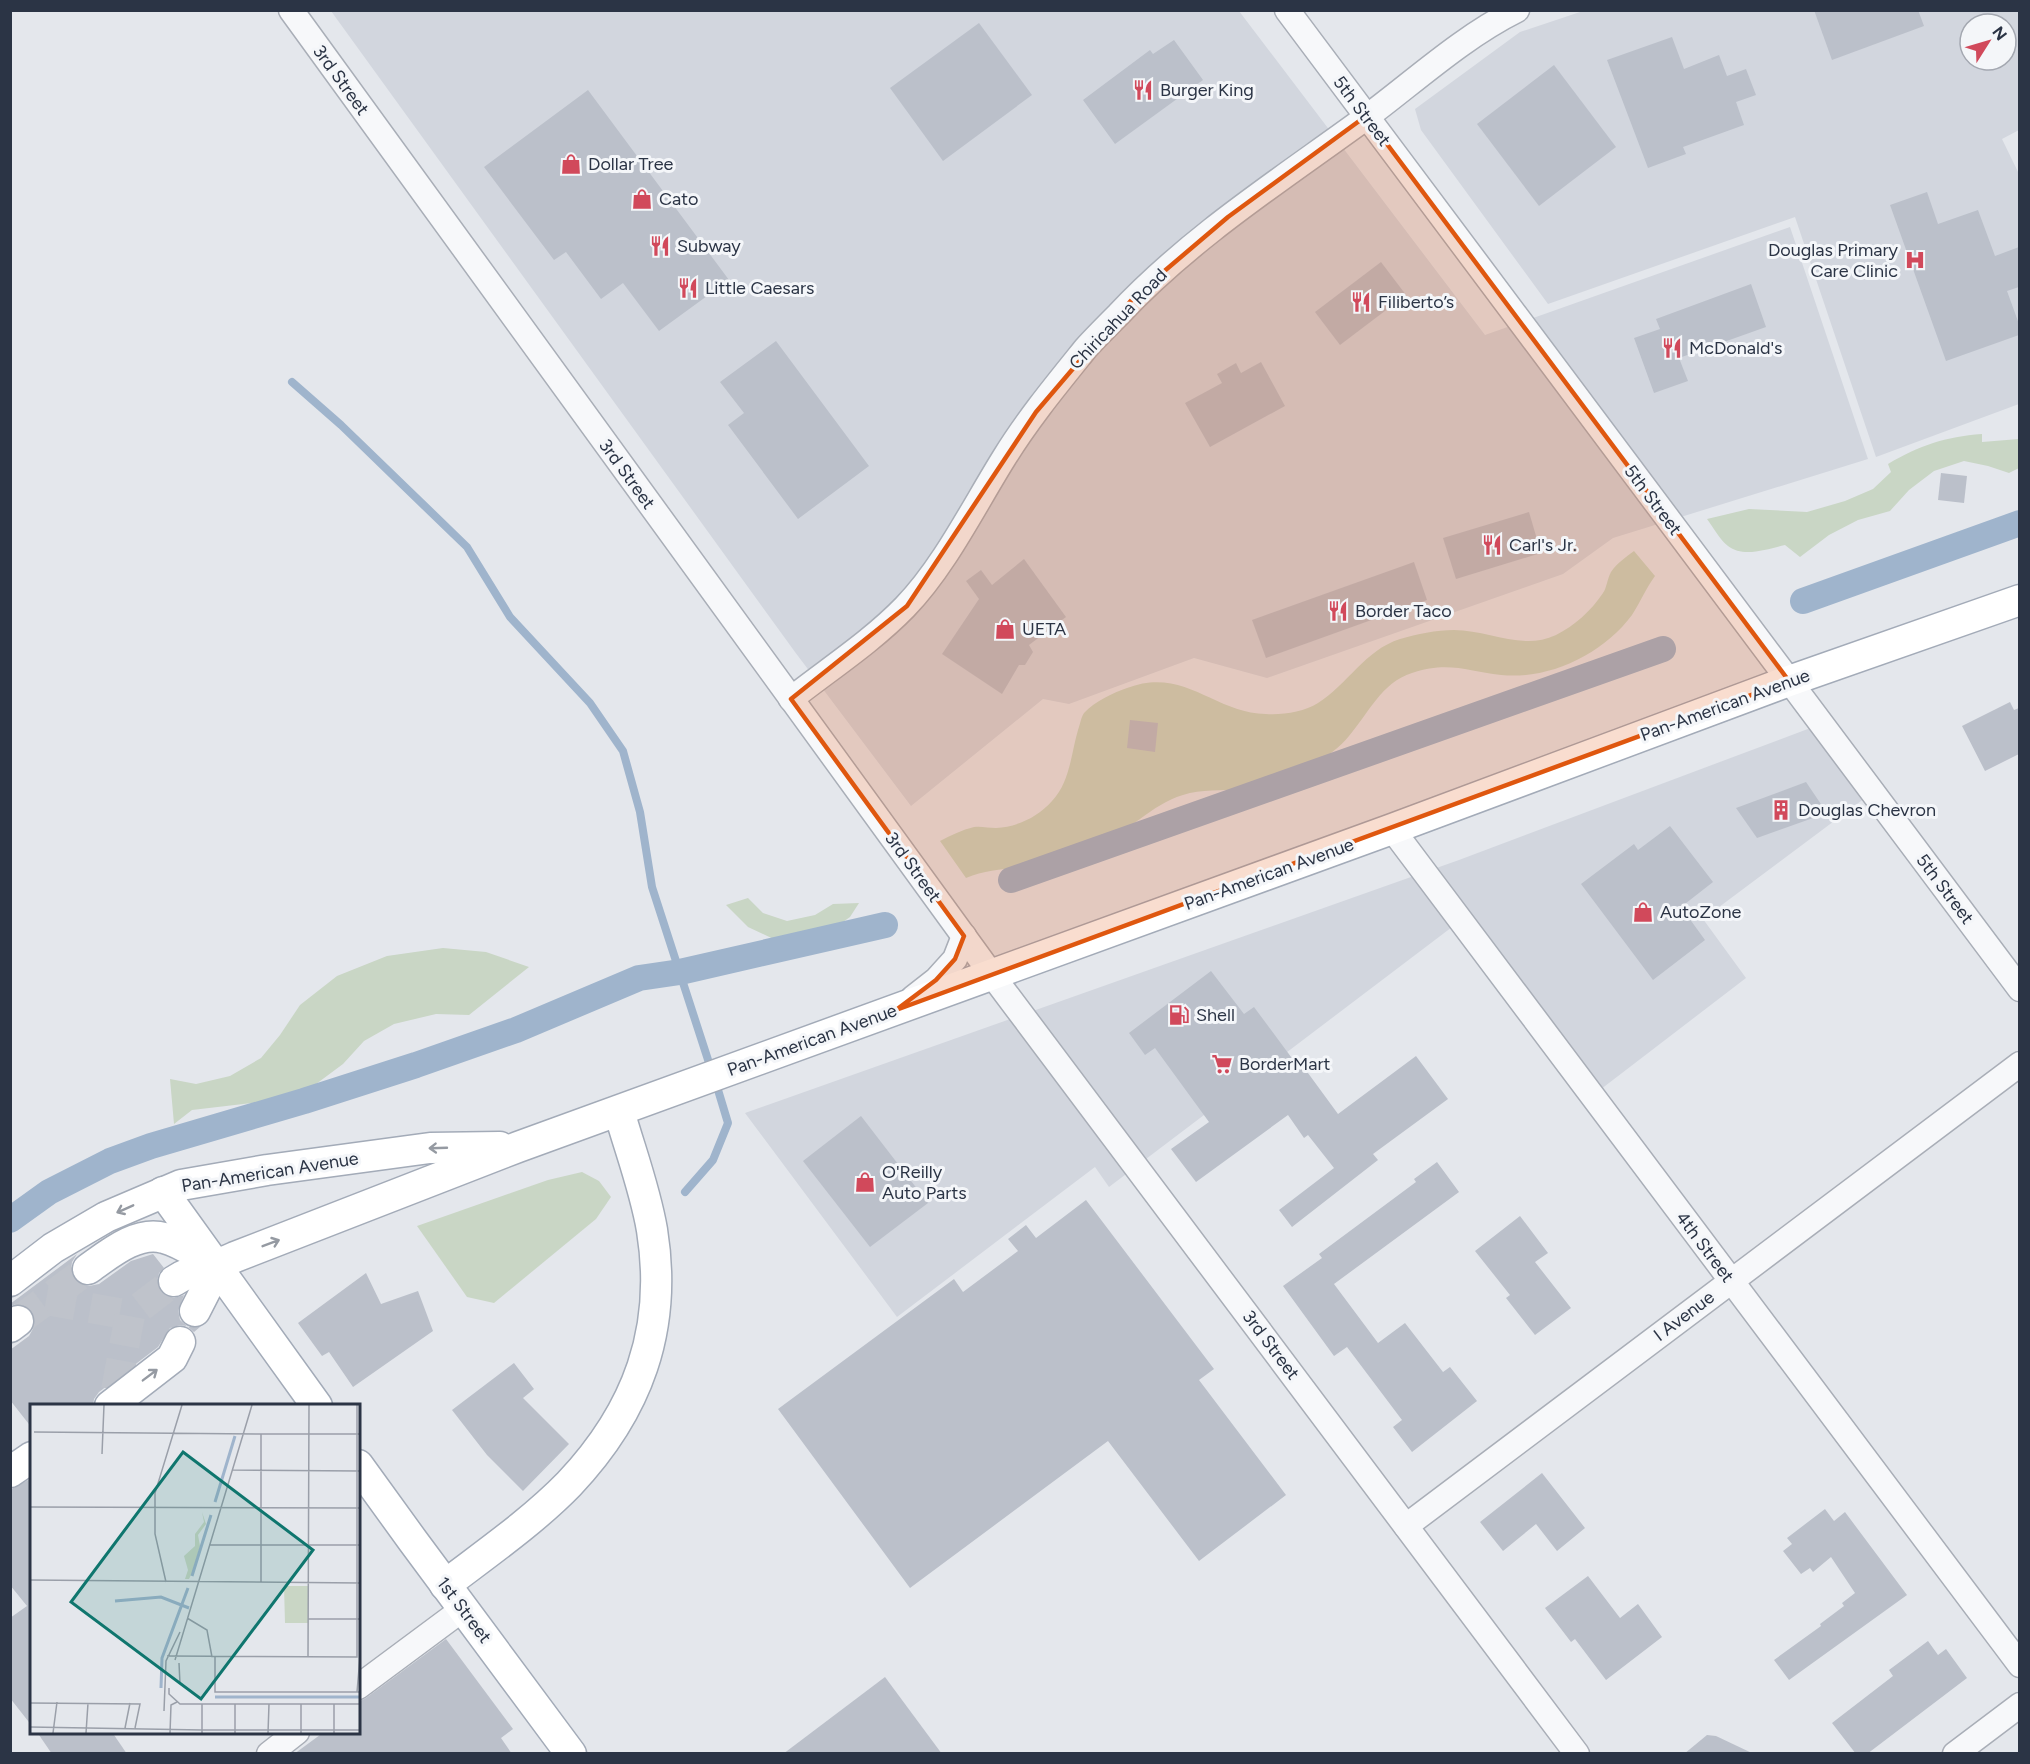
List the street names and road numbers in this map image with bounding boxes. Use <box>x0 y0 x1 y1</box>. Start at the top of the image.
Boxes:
street label: 3rd Street <box>308 41 374 119</box>
street label: 5th Street <box>1329 72 1396 151</box>
street label: Chiricahua Road <box>1064 264 1172 374</box>
street label: 3rd Street <box>594 435 660 513</box>
street label: 5th Street <box>1620 461 1687 540</box>
street label: Pan-American Avenue <box>1637 664 1813 746</box>
street label: 3rd Street <box>880 828 946 906</box>
street label: Pan-American Avenue <box>1181 833 1357 915</box>
street label: 5th Street <box>1912 850 1979 929</box>
street label: Pan-American Avenue <box>724 999 900 1081</box>
street label: Pan-American Avenue <box>180 1147 360 1197</box>
street label: 4th Street <box>1671 1207 1739 1287</box>
street label: I Avenue <box>1649 1286 1719 1346</box>
street label: 3rd Street <box>1238 1306 1304 1384</box>
street label: 1st Street <box>432 1572 496 1648</box>

